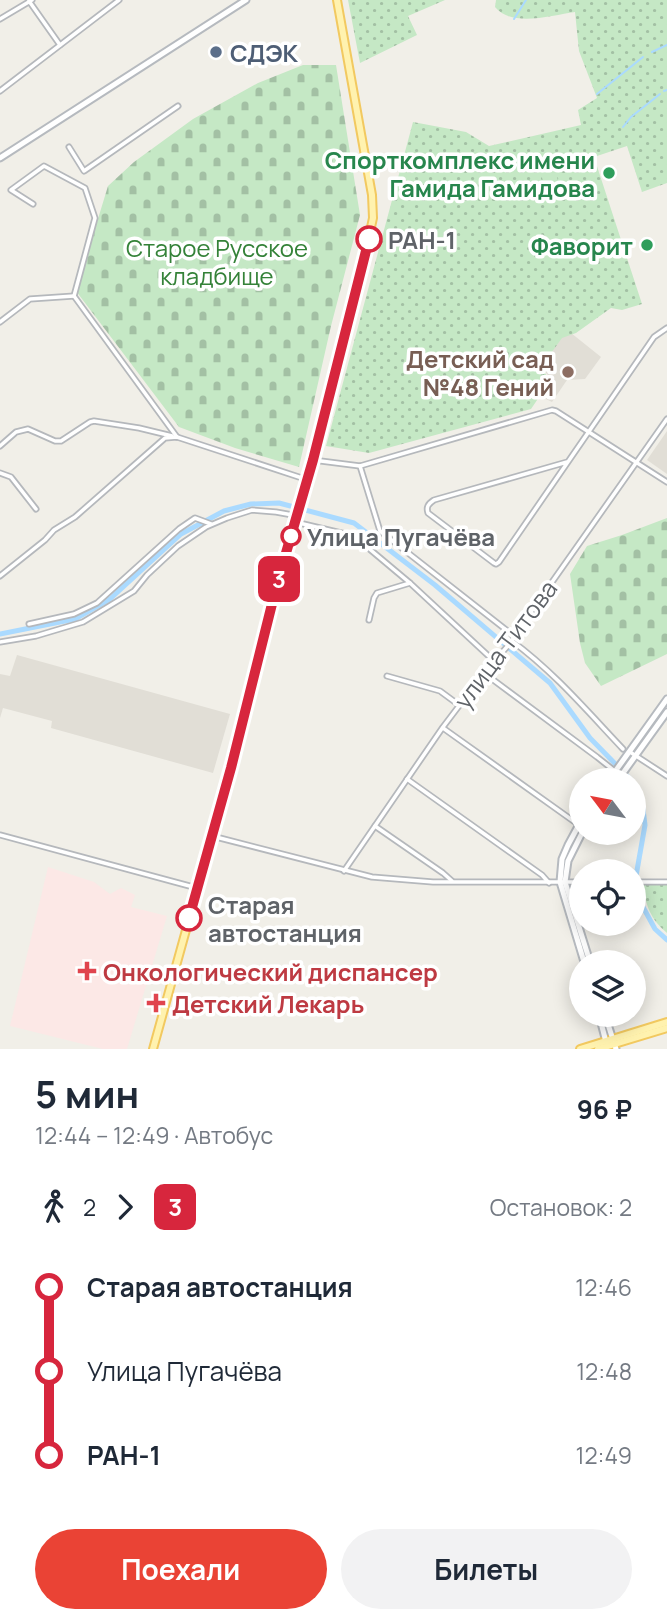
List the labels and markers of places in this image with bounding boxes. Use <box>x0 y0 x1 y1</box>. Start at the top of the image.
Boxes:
place label: СДЭК <box>230 36 299 69</box>
marker: СДЭК <box>208 44 224 60</box>
place label: Спорткомплекс имени Гамида Гамидова <box>325 143 595 204</box>
marker: Спорткомплекс имени Гамида Гамидова <box>601 165 617 181</box>
place label: РАН-1 <box>388 223 456 256</box>
marker: РАН-1 <box>356 226 382 252</box>
place label: Фаворит <box>531 229 633 262</box>
marker: Фаворит <box>639 237 655 253</box>
place label: Детский сад №48 Гений <box>406 342 554 403</box>
marker: Детский сад №48 Гений <box>560 364 576 380</box>
place label: Улица Пугачёва <box>307 520 495 553</box>
marker: Улица Пугачёва <box>281 526 301 546</box>
place label: Старая автостанция <box>208 888 362 949</box>
marker: Старая автостанция <box>176 905 202 931</box>
place label: Онкологический диспансер <box>103 955 438 988</box>
marker: Онкологический диспансер <box>77 961 97 981</box>
place label: Детский Лекарь <box>172 987 364 1020</box>
marker: Детский Лекарь <box>146 993 166 1013</box>

